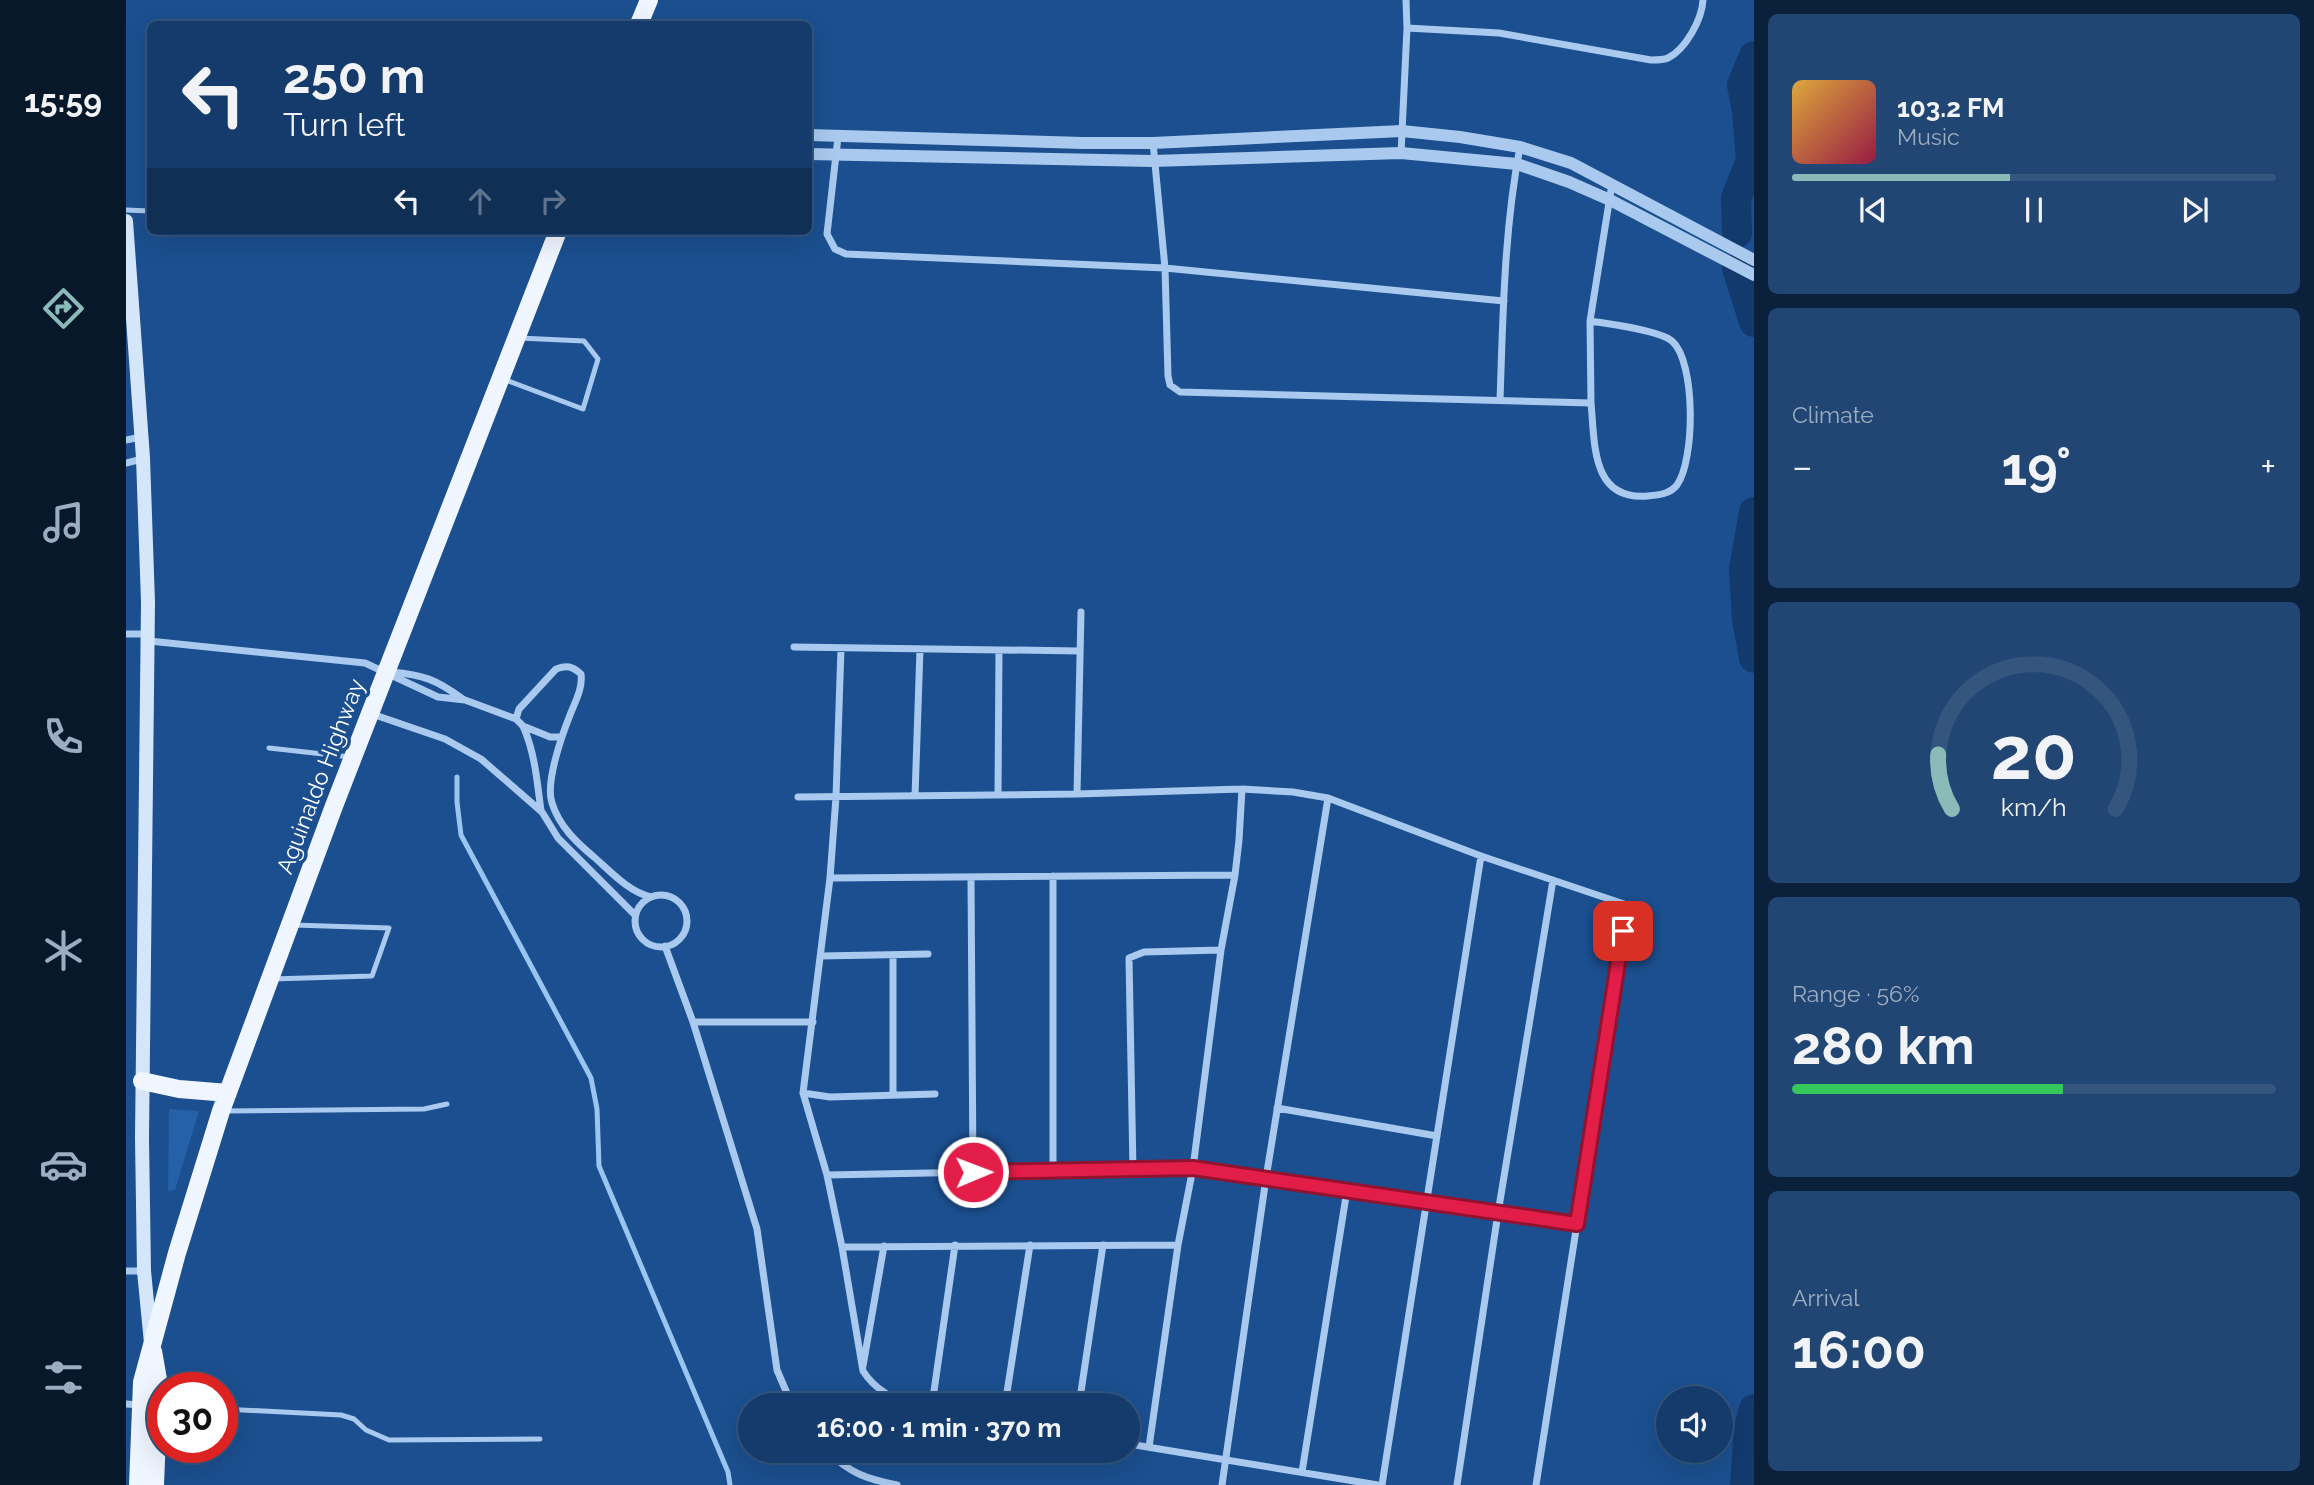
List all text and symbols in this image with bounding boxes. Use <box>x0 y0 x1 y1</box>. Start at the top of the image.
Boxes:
text: 250 m <box>283 47 425 104</box>
icon: left <box>168 49 259 140</box>
text: 15:59 <box>24 82 102 119</box>
text: 103.2 FM <box>1897 93 2004 123</box>
text: Turn left <box>283 106 405 143</box>
text: Music <box>1897 123 1960 150</box>
icon: left <box>388 182 426 220</box>
icon: ahead <box>461 182 499 220</box>
icon: right <box>534 182 572 220</box>
icon: previous <box>1854 191 1892 229</box>
icon: pause <box>2015 191 2053 229</box>
icon: next <box>2176 191 2214 229</box>
icon: directions <box>39 284 88 333</box>
text: Climate <box>1792 401 1874 428</box>
text: 19° <box>2002 436 2071 497</box>
text: − <box>1792 444 1812 489</box>
text: + <box>2260 444 2276 489</box>
icon: music <box>39 498 88 547</box>
street label: Aguinaldo Highway <box>270 675 370 877</box>
text: 20 <box>1991 711 2077 796</box>
icon: phone <box>39 712 88 761</box>
text: km/h <box>2001 791 2067 821</box>
pin <box>1593 901 1653 961</box>
icon: arrive <box>1604 912 1642 950</box>
icon: climate <box>39 926 88 975</box>
text: Range · 56% <box>1792 980 1919 1007</box>
text: 280 km <box>1792 1015 1975 1076</box>
position arrow <box>936 1135 1010 1209</box>
icon: car <box>39 1140 88 1189</box>
text: Arrival <box>1792 1284 1859 1311</box>
text: 16:00 <box>1792 1319 1926 1380</box>
icon: filters <box>39 1353 88 1402</box>
speed limit sign: 30 <box>147 1372 238 1463</box>
map controls <box>1656 1386 1733 1463</box>
button: sound <box>1656 1386 1733 1463</box>
text: 16:00 · 1 min · 370 m <box>817 1413 1061 1443</box>

